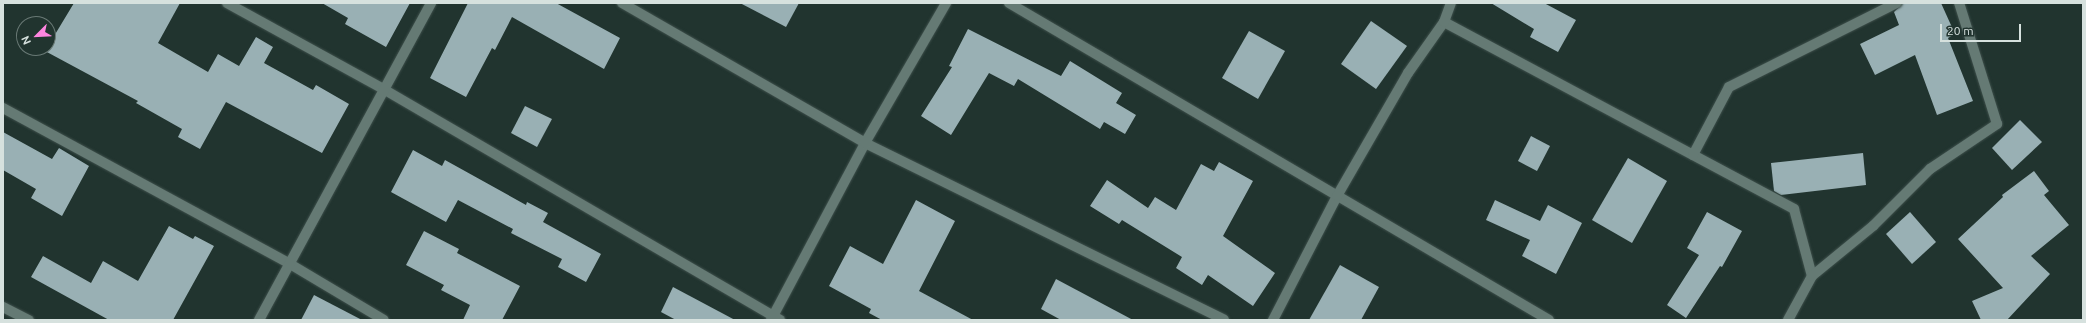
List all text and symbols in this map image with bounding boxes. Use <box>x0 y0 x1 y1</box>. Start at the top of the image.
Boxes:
north arrow <box>16 16 56 56</box>
scale bar <box>1942 16 2023 42</box>
text: 20 m <box>1947 24 1974 37</box>
text: N <box>19 34 33 47</box>

